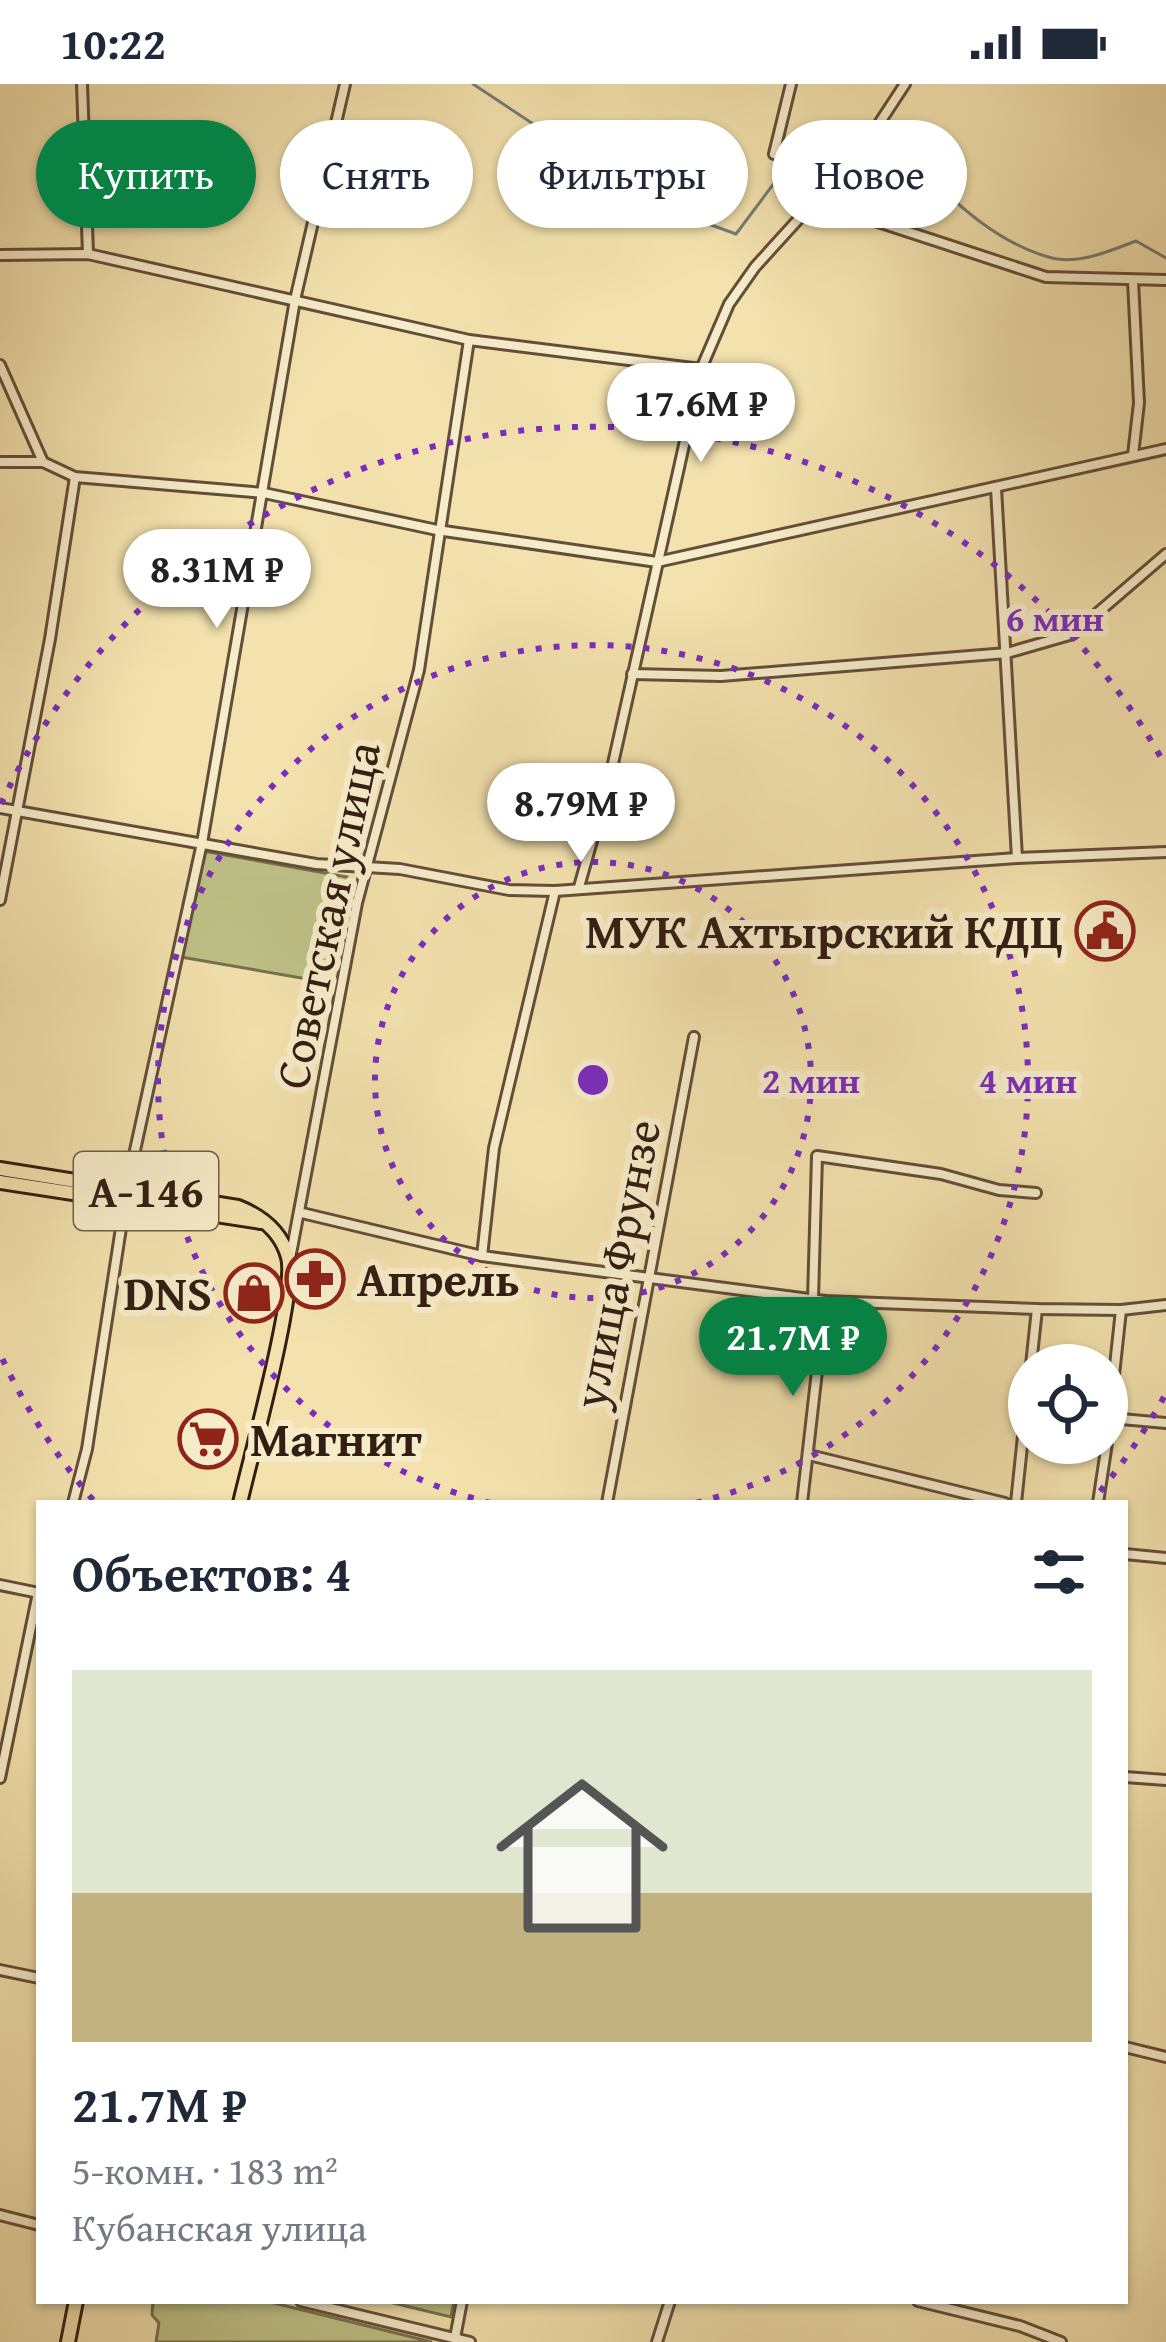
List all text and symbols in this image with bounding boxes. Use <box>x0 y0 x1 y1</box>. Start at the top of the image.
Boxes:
text: 10:22 <box>60 10 166 75</box>
chip: Купить <box>36 120 256 228</box>
chip: Снять <box>280 120 473 228</box>
chip: Фильтры <box>497 120 748 228</box>
chip: Новое <box>772 120 967 228</box>
pin: 17.6M ₽ <box>590 363 812 465</box>
text: 17.6M ₽ <box>634 373 768 430</box>
pin: 8.31M ₽ <box>106 529 328 631</box>
text: 8.31M ₽ <box>150 539 284 596</box>
text: 6 мин <box>1006 591 1104 644</box>
street label: Советская улица <box>255 735 398 1095</box>
pin: 8.79M ₽ <box>470 763 692 865</box>
text: 8.79M ₽ <box>514 773 648 830</box>
place label: МУК Ахтырский КДЦ <box>585 895 1063 966</box>
public building icon: МУК Ахтырский КДЦ <box>1074 900 1136 962</box>
text: 2 мин <box>762 1053 860 1106</box>
text: 4 мин <box>979 1053 1077 1106</box>
centre of rings <box>572 1059 614 1101</box>
street label: улица Фрунзе <box>553 1113 678 1415</box>
road number: А-146 <box>74 1152 218 1230</box>
place label: Апрель <box>357 1243 520 1314</box>
pharmacy icon: Апрель <box>284 1248 346 1310</box>
place label: DNS <box>123 1257 212 1328</box>
shop icon: DNS <box>223 1262 285 1324</box>
pin: 21.7M ₽ <box>682 1297 904 1399</box>
text: 21.7M ₽ <box>726 1307 860 1364</box>
map controls <box>1008 1344 1128 1464</box>
button: locate <box>1008 1344 1128 1464</box>
place label: Магнит <box>250 1403 422 1474</box>
supermarket icon: Магнит <box>177 1408 239 1470</box>
text: Объектов: 4 <box>72 1535 352 1610</box>
icon: filters <box>1026 1539 1092 1605</box>
icon: home <box>474 1748 690 1964</box>
text: 21.7M ₽ <box>72 2066 247 2141</box>
text: 5-комн. · 183 m² <box>72 2141 338 2198</box>
text: Кубанская улица <box>72 2198 367 2255</box>

